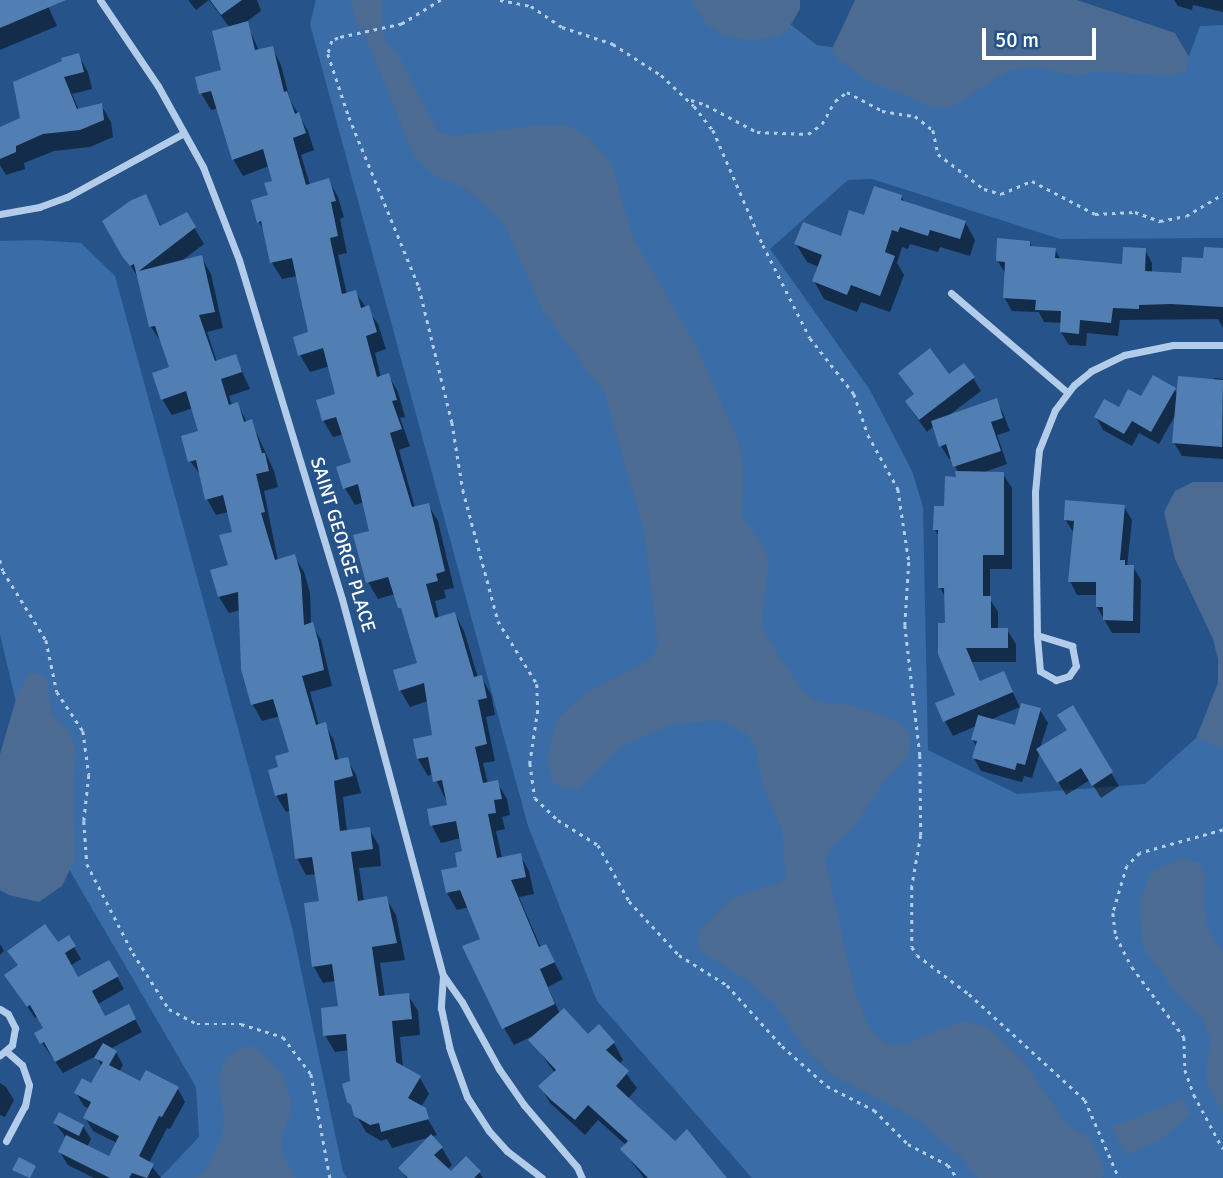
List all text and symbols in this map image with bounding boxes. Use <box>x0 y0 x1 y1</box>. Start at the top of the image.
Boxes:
scale bar <box>985 14 1099 58</box>
text: 50 m <box>995 27 1039 53</box>
street label: SAINT GEORGE PLACE <box>305 455 379 635</box>

